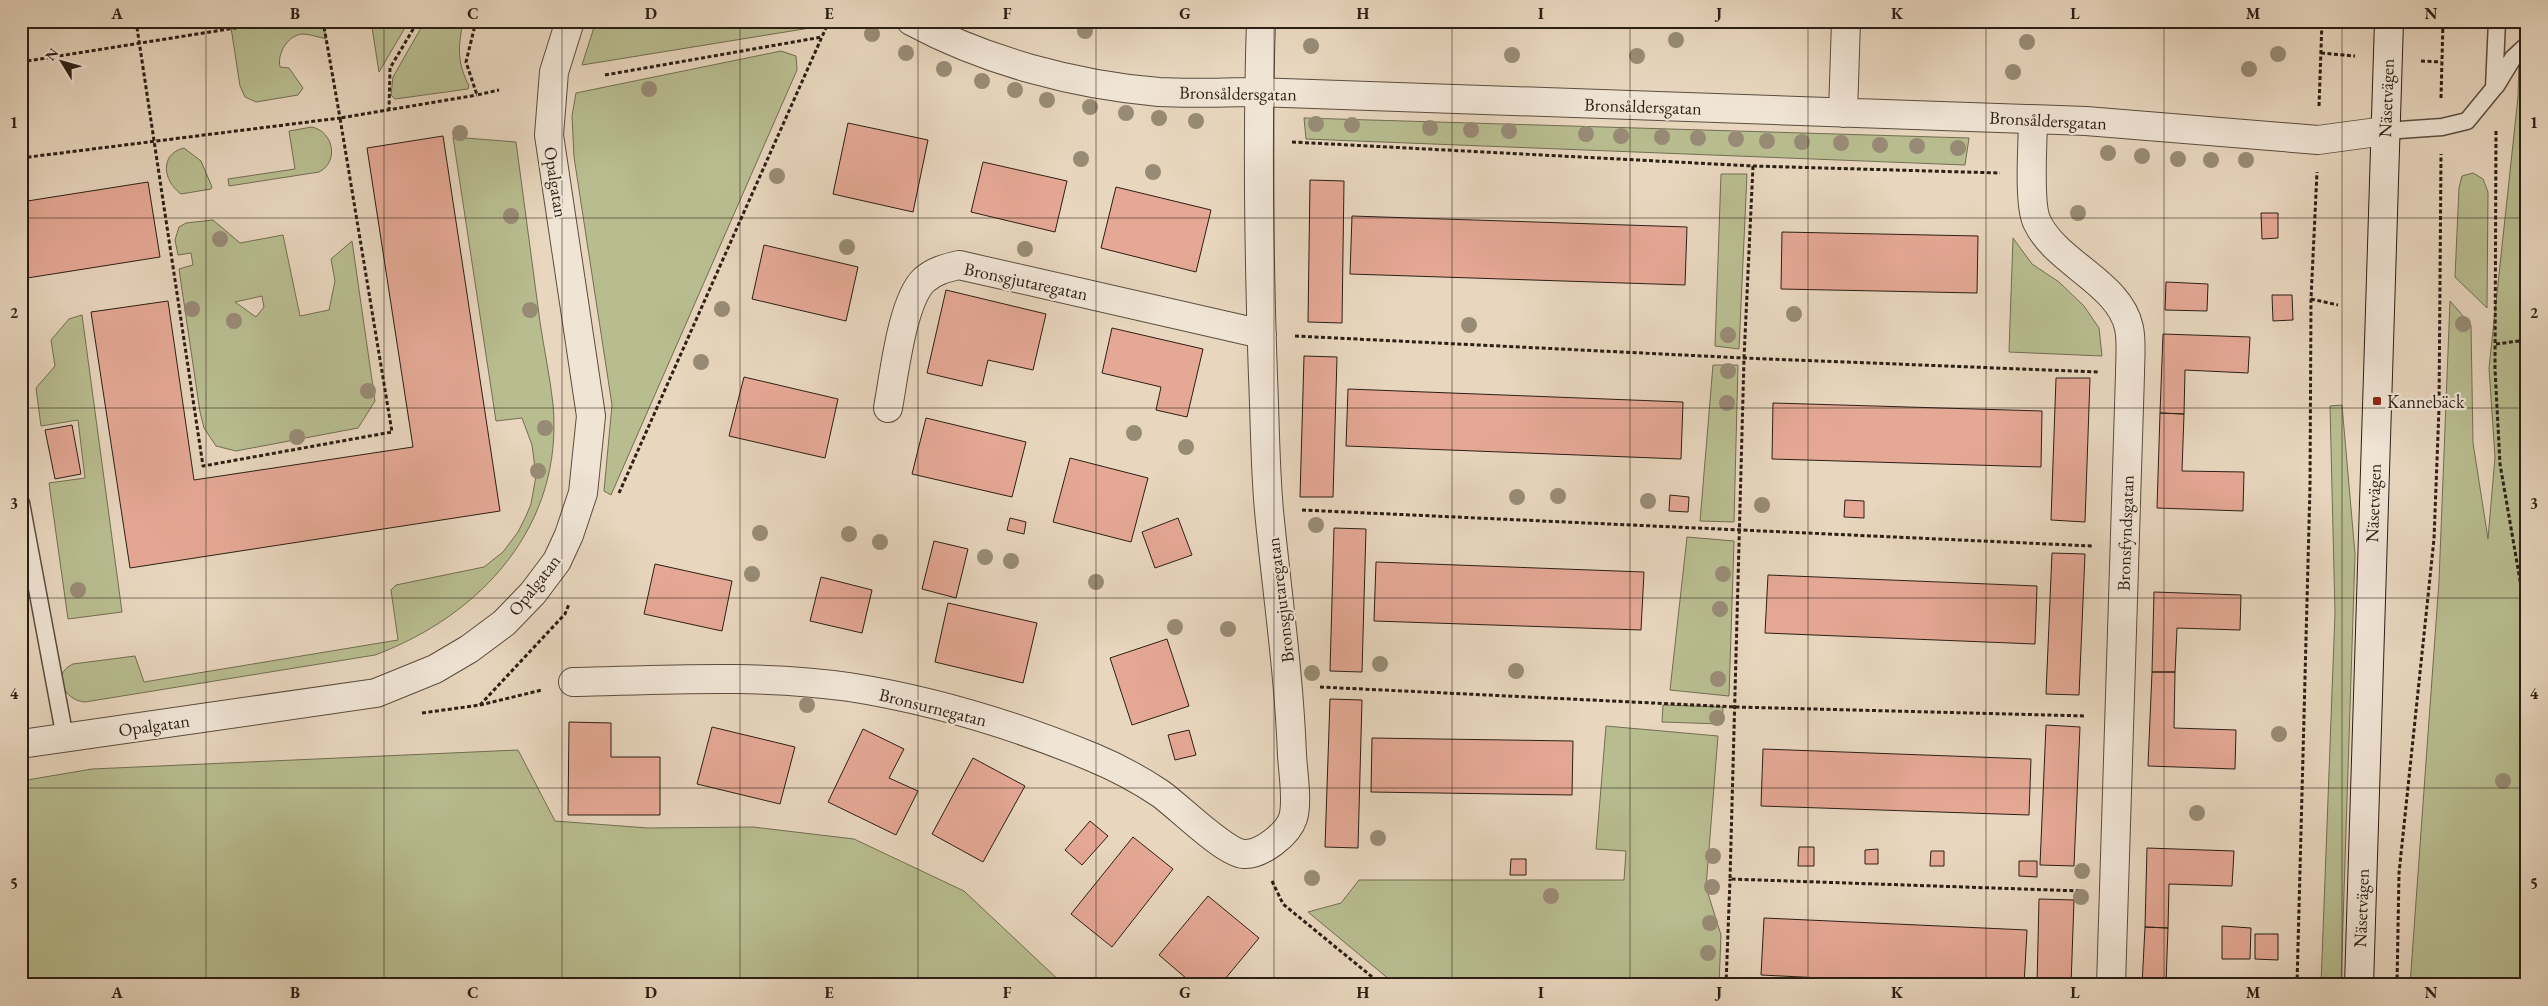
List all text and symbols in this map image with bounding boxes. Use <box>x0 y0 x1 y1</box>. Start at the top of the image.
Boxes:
text: A <box>110 3 123 24</box>
text: B <box>290 3 300 24</box>
text: C <box>467 3 479 24</box>
text: D <box>645 3 657 24</box>
text: E <box>824 3 834 24</box>
text: F <box>1003 3 1012 24</box>
text: G <box>1179 3 1191 24</box>
text: H <box>1357 3 1370 24</box>
text: I <box>1538 3 1544 24</box>
text: J <box>1714 3 1722 24</box>
text: K <box>1891 3 1904 24</box>
text: L <box>2070 3 2080 24</box>
text: M <box>2246 3 2261 24</box>
text: N <box>2425 3 2438 24</box>
north arrow <box>38 38 88 88</box>
text: N <box>41 44 63 64</box>
street label: Näsetvägen <box>2373 58 2399 138</box>
street label: Bronsåldersgatan <box>1179 80 1297 106</box>
street label: Bronsåldersgatan <box>1584 92 1703 120</box>
street label: Bronsåldersgatan <box>1989 105 2108 135</box>
text: 1 <box>10 112 18 133</box>
text: 1 <box>2530 112 2538 133</box>
street label: Opalgatan <box>539 145 573 220</box>
street label: Bronsgjutaregatan <box>962 257 1090 305</box>
text: 2 <box>10 302 19 323</box>
text: 2 <box>2530 302 2539 323</box>
place label: Kannebäck <box>2387 390 2465 413</box>
marker: Kannebäck <box>2371 395 2383 407</box>
street label: Näsetvägen <box>2360 463 2386 543</box>
street label: Bronsfyndsgatan <box>2111 474 2139 591</box>
text: 3 <box>10 493 18 514</box>
text: 3 <box>2530 493 2538 514</box>
street label: Bronsgjutaregatan <box>1261 536 1299 664</box>
street label: Opalgatan <box>503 549 565 620</box>
text: 4 <box>10 683 19 704</box>
street label: Bronsurnegatan <box>877 683 990 732</box>
text: 4 <box>2530 683 2539 704</box>
street label: Opalgatan <box>117 709 192 741</box>
street label: Näsetvägen <box>2348 868 2374 948</box>
text: 5 <box>10 873 18 894</box>
text: 5 <box>2530 873 2538 894</box>
text: A <box>110 982 123 1003</box>
text: B <box>290 982 300 1003</box>
text: C <box>467 982 479 1003</box>
text: D <box>645 982 657 1003</box>
text: E <box>824 982 834 1003</box>
text: F <box>1003 982 1012 1003</box>
text: G <box>1179 982 1191 1003</box>
text: H <box>1357 982 1370 1003</box>
text: I <box>1538 982 1544 1003</box>
text: J <box>1714 982 1722 1003</box>
text: K <box>1891 982 1904 1003</box>
text: L <box>2070 982 2080 1003</box>
text: M <box>2246 982 2261 1003</box>
text: N <box>2425 982 2438 1003</box>

